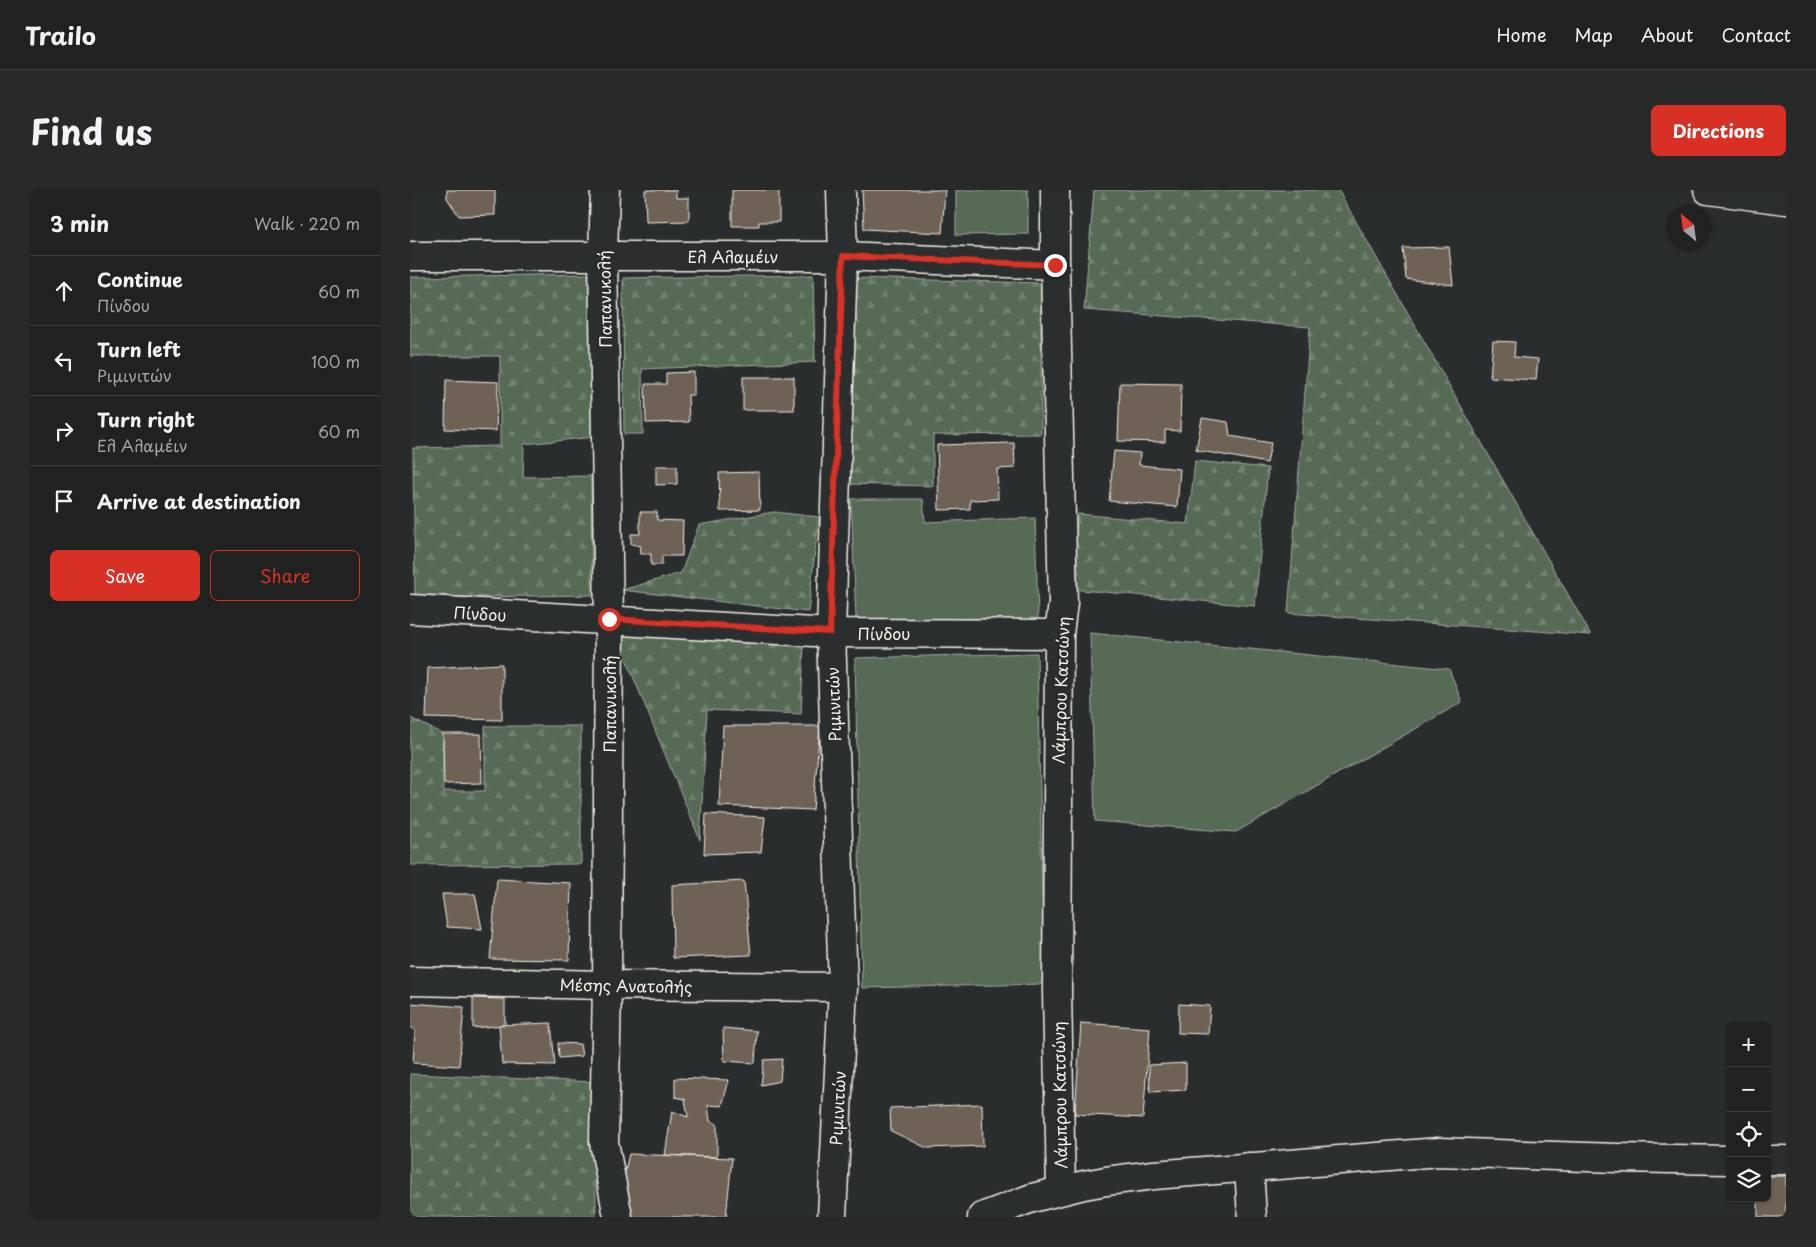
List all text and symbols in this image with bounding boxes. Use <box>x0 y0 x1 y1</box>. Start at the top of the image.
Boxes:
text: Trailo <box>25 17 96 53</box>
text: Home <box>1496 21 1546 48</box>
text: Map <box>1574 21 1613 48</box>
text: About <box>1641 21 1693 48</box>
text: Contact <box>1721 21 1791 48</box>
text: Find us <box>30 104 152 157</box>
button: Directions <box>1651 105 1786 156</box>
north arrow <box>1666 205 1711 250</box>
text: 3 min <box>50 207 109 239</box>
text: Walk · 220 m <box>254 211 360 235</box>
street label: Ελ Αλαμέιν <box>688 244 778 268</box>
street label: Παπανικολή <box>591 250 617 348</box>
route end <box>1044 254 1067 277</box>
text: Continue <box>97 265 183 293</box>
icon: ahead <box>50 277 78 305</box>
text: 60 m <box>318 279 360 303</box>
text: Πίνδου <box>97 293 150 317</box>
text: Turn left <box>97 335 181 363</box>
icon: left <box>50 347 78 375</box>
text: 100 m <box>311 349 360 373</box>
text: Ριμινιτών <box>97 363 172 387</box>
text: Turn right <box>97 405 195 433</box>
icon: right <box>50 417 78 445</box>
text: 60 m <box>318 419 360 443</box>
text: Ελ Αλαμέιν <box>97 433 188 457</box>
icon: arrive <box>50 487 78 515</box>
text: Arrive at destination <box>97 487 301 515</box>
button: Save <box>50 550 200 601</box>
button: Share <box>210 550 360 601</box>
street label: Πίνδου <box>453 600 507 626</box>
route start <box>598 608 621 631</box>
street label: Λάμπρου Κατσώνη <box>1045 616 1075 764</box>
street label: Πίνδου <box>858 621 910 645</box>
street label: Παπανικολή <box>597 655 621 753</box>
street label: Ριμινιτών <box>820 666 846 742</box>
street label: Μέσης Ανατολής <box>559 972 693 998</box>
street label: Λάμπρου Κατσώνη <box>1046 1021 1072 1169</box>
map controls <box>1726 1022 1771 1202</box>
button: + <box>1726 1022 1771 1067</box>
button: − <box>1726 1067 1771 1112</box>
street label: Ριμινιτών <box>823 1070 851 1146</box>
button: locate <box>1726 1112 1771 1157</box>
button: layers <box>1726 1157 1771 1202</box>

